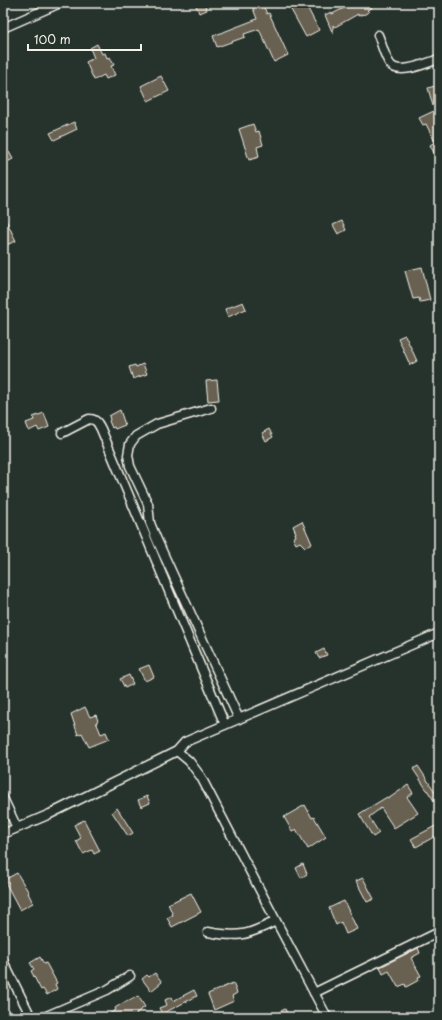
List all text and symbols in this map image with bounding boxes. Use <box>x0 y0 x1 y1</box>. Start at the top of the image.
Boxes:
scale bar <box>28 26 141 52</box>
text: 100 m <box>34 30 71 48</box>

